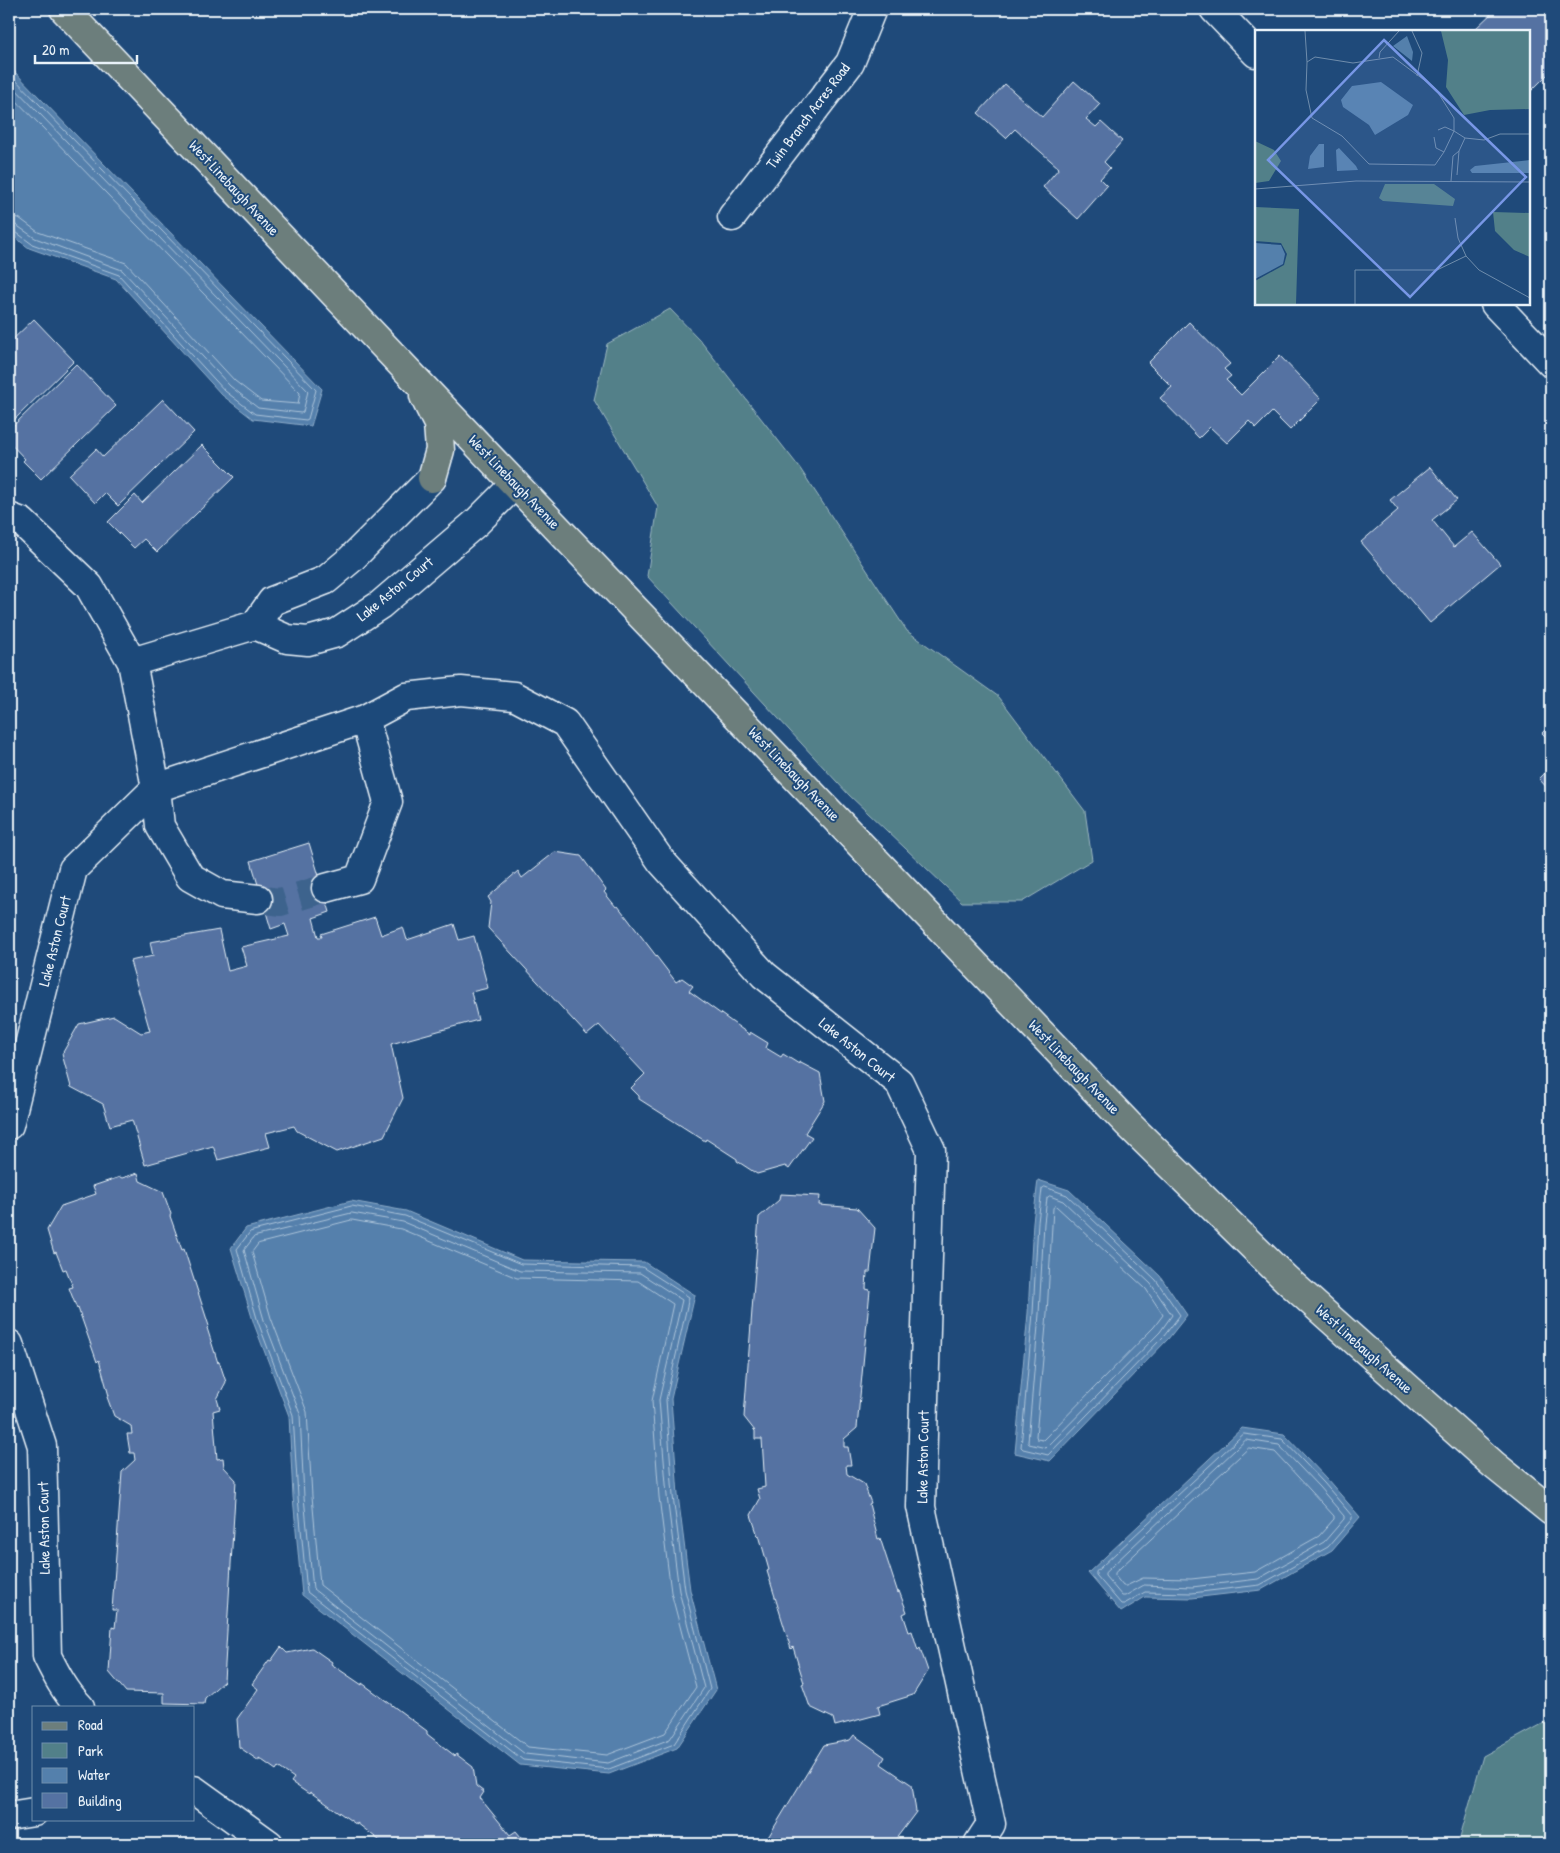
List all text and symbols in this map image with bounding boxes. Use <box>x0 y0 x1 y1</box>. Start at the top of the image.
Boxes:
inset map <box>1255 30 1530 305</box>
scale bar <box>35 32 138 64</box>
text: 20 m <box>42 39 69 60</box>
street label: Twin Branch Acres Road <box>761 58 855 173</box>
street label: West Linebaugh Avenue <box>184 135 284 240</box>
street label: West Linebaugh Avenue <box>464 430 565 533</box>
street label: Lake Aston Court <box>352 551 438 626</box>
street label: West Linebaugh Avenue <box>744 722 845 825</box>
street label: Lake Aston Court <box>33 892 76 988</box>
street label: Lake Aston Court <box>815 1012 901 1088</box>
street label: West Linebaugh Avenue <box>1024 1015 1125 1118</box>
street label: West Linebaugh Avenue <box>1311 1299 1417 1398</box>
street label: Lake Aston Court <box>911 1410 934 1504</box>
street label: Lake Aston Court <box>32 1481 55 1575</box>
legend <box>32 1706 195 1820</box>
text: Road <box>78 1714 103 1735</box>
text: Park <box>78 1740 103 1761</box>
text: Water <box>78 1764 110 1785</box>
text: Building <box>78 1790 122 1811</box>

